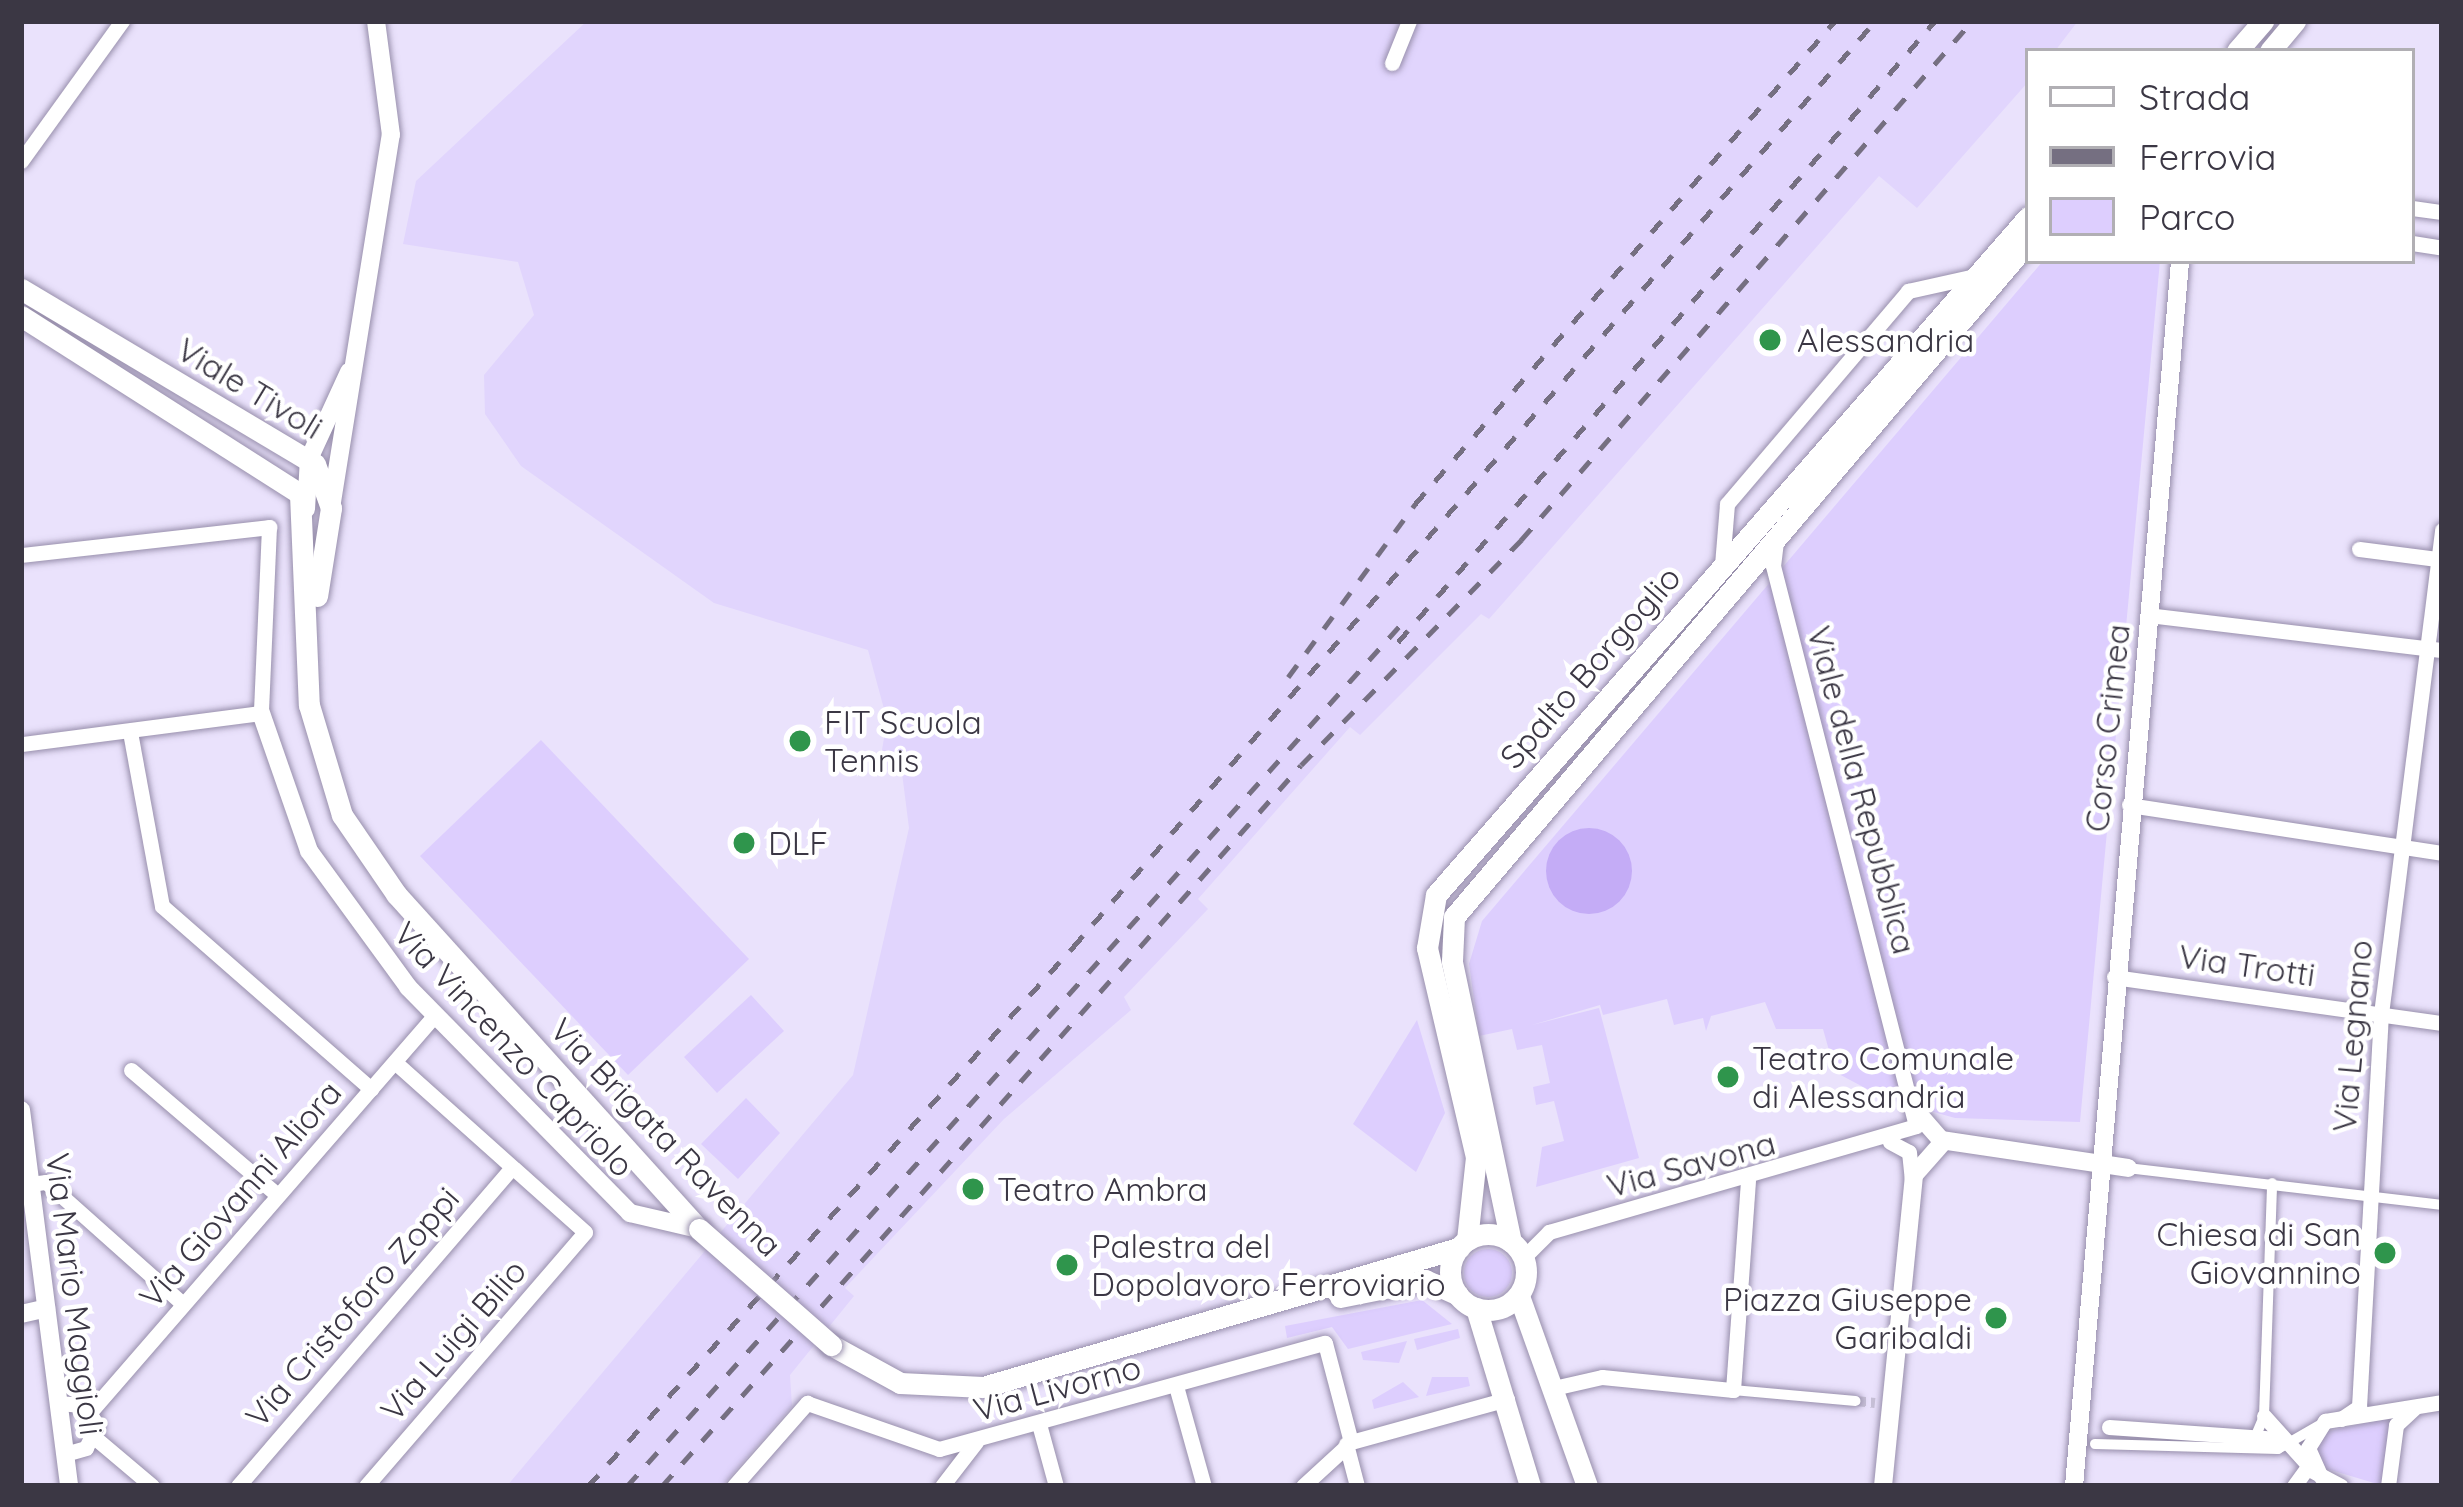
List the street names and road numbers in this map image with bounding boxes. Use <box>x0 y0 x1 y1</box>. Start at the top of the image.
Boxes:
street label: Viale Tivoli <box>170 329 330 447</box>
street label: Spalto Borgoglio <box>1492 558 1688 776</box>
street label: Viale della Repubblica <box>1799 622 1925 958</box>
street label: Corso Crimea <box>2076 622 2138 834</box>
street label: Via Vincenzo Capriolo <box>386 913 642 1185</box>
street label: Via Trotti <box>2176 936 2318 994</box>
street label: Via Legnano <box>2324 938 2380 1134</box>
street label: Via Brigata Ravenna <box>542 1010 790 1264</box>
street label: Via Giovanni Aliora <box>131 1072 349 1316</box>
street label: Via Savona <box>1603 1123 1779 1205</box>
street label: Via Mario Maggioli <box>38 1151 112 1437</box>
street label: Via Cristoforo Zoppi <box>237 1179 467 1435</box>
street label: Via Luigi Bilio <box>372 1251 534 1429</box>
street label: Via Livorno <box>969 1347 1145 1429</box>

